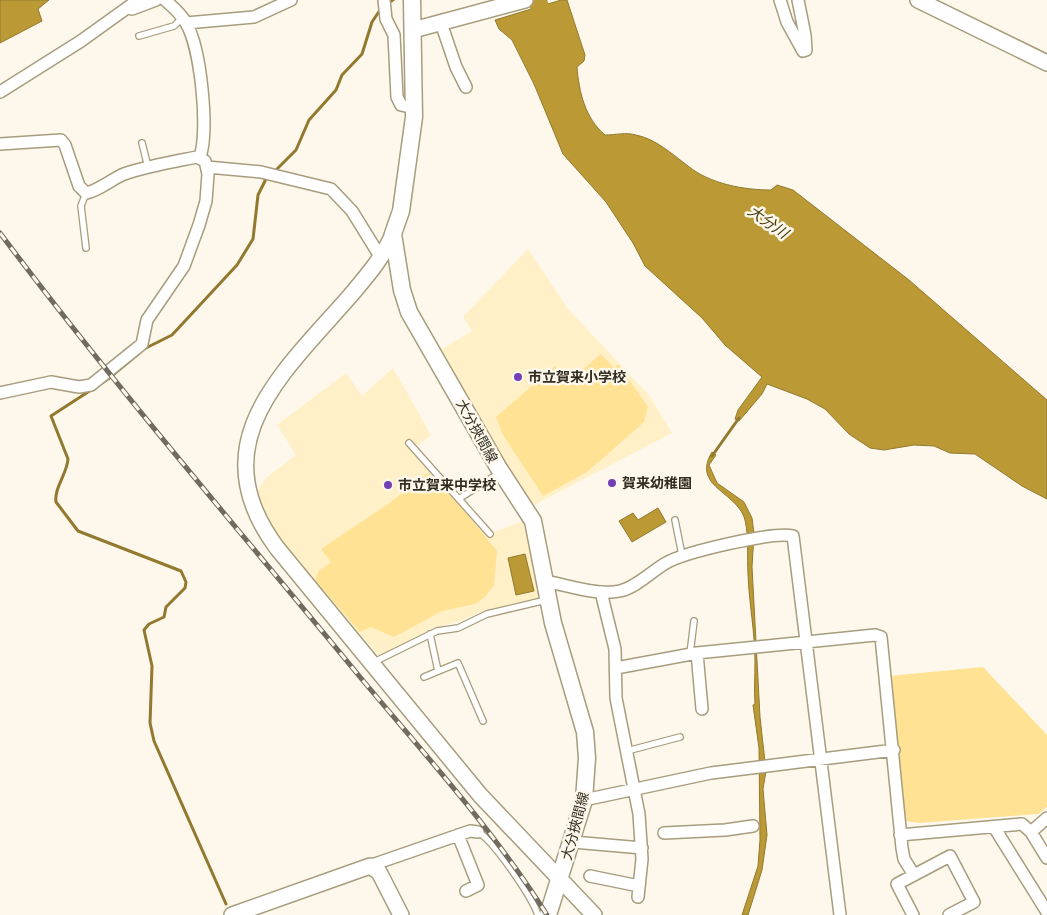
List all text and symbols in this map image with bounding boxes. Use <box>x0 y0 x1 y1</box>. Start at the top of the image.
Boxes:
water label: 大分川 <box>743 201 794 245</box>
place label: 市立賀来小学校 <box>528 368 626 388</box>
marker: 市立賀来小学校 <box>512 371 524 383</box>
street label: 大分挾間線 <box>450 396 502 467</box>
place label: 賀来幼稚園 <box>622 474 692 494</box>
place label: 市立賀来中学校 <box>398 476 496 496</box>
marker: 賀来幼稚園 <box>606 477 618 489</box>
marker: 市立賀来中学校 <box>382 479 394 491</box>
street label: 大分挾間線 <box>557 790 595 863</box>

